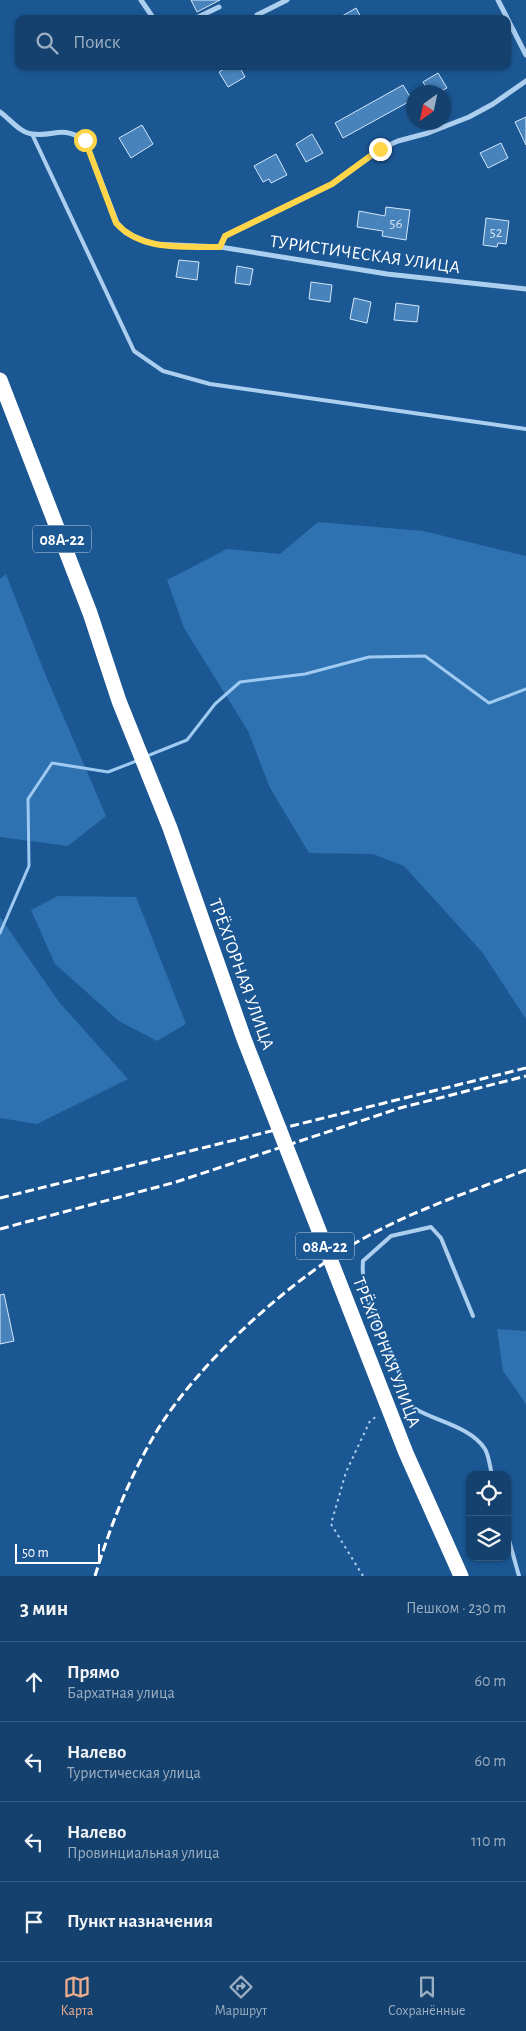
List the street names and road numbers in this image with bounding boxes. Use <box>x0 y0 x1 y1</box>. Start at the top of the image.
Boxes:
street label: ТУРИСТИЧЕСКАЯ УЛИЦА <box>269 233 461 277</box>
road number: 08А-22 <box>33 526 91 552</box>
street label: ТРЁХГОРНАЯ УЛИЦА <box>205 896 279 1053</box>
road number: 08А-22 <box>296 1232 354 1260</box>
street label: ТРЁХГОРНАЯ УЛИЦА <box>349 1274 425 1430</box>

